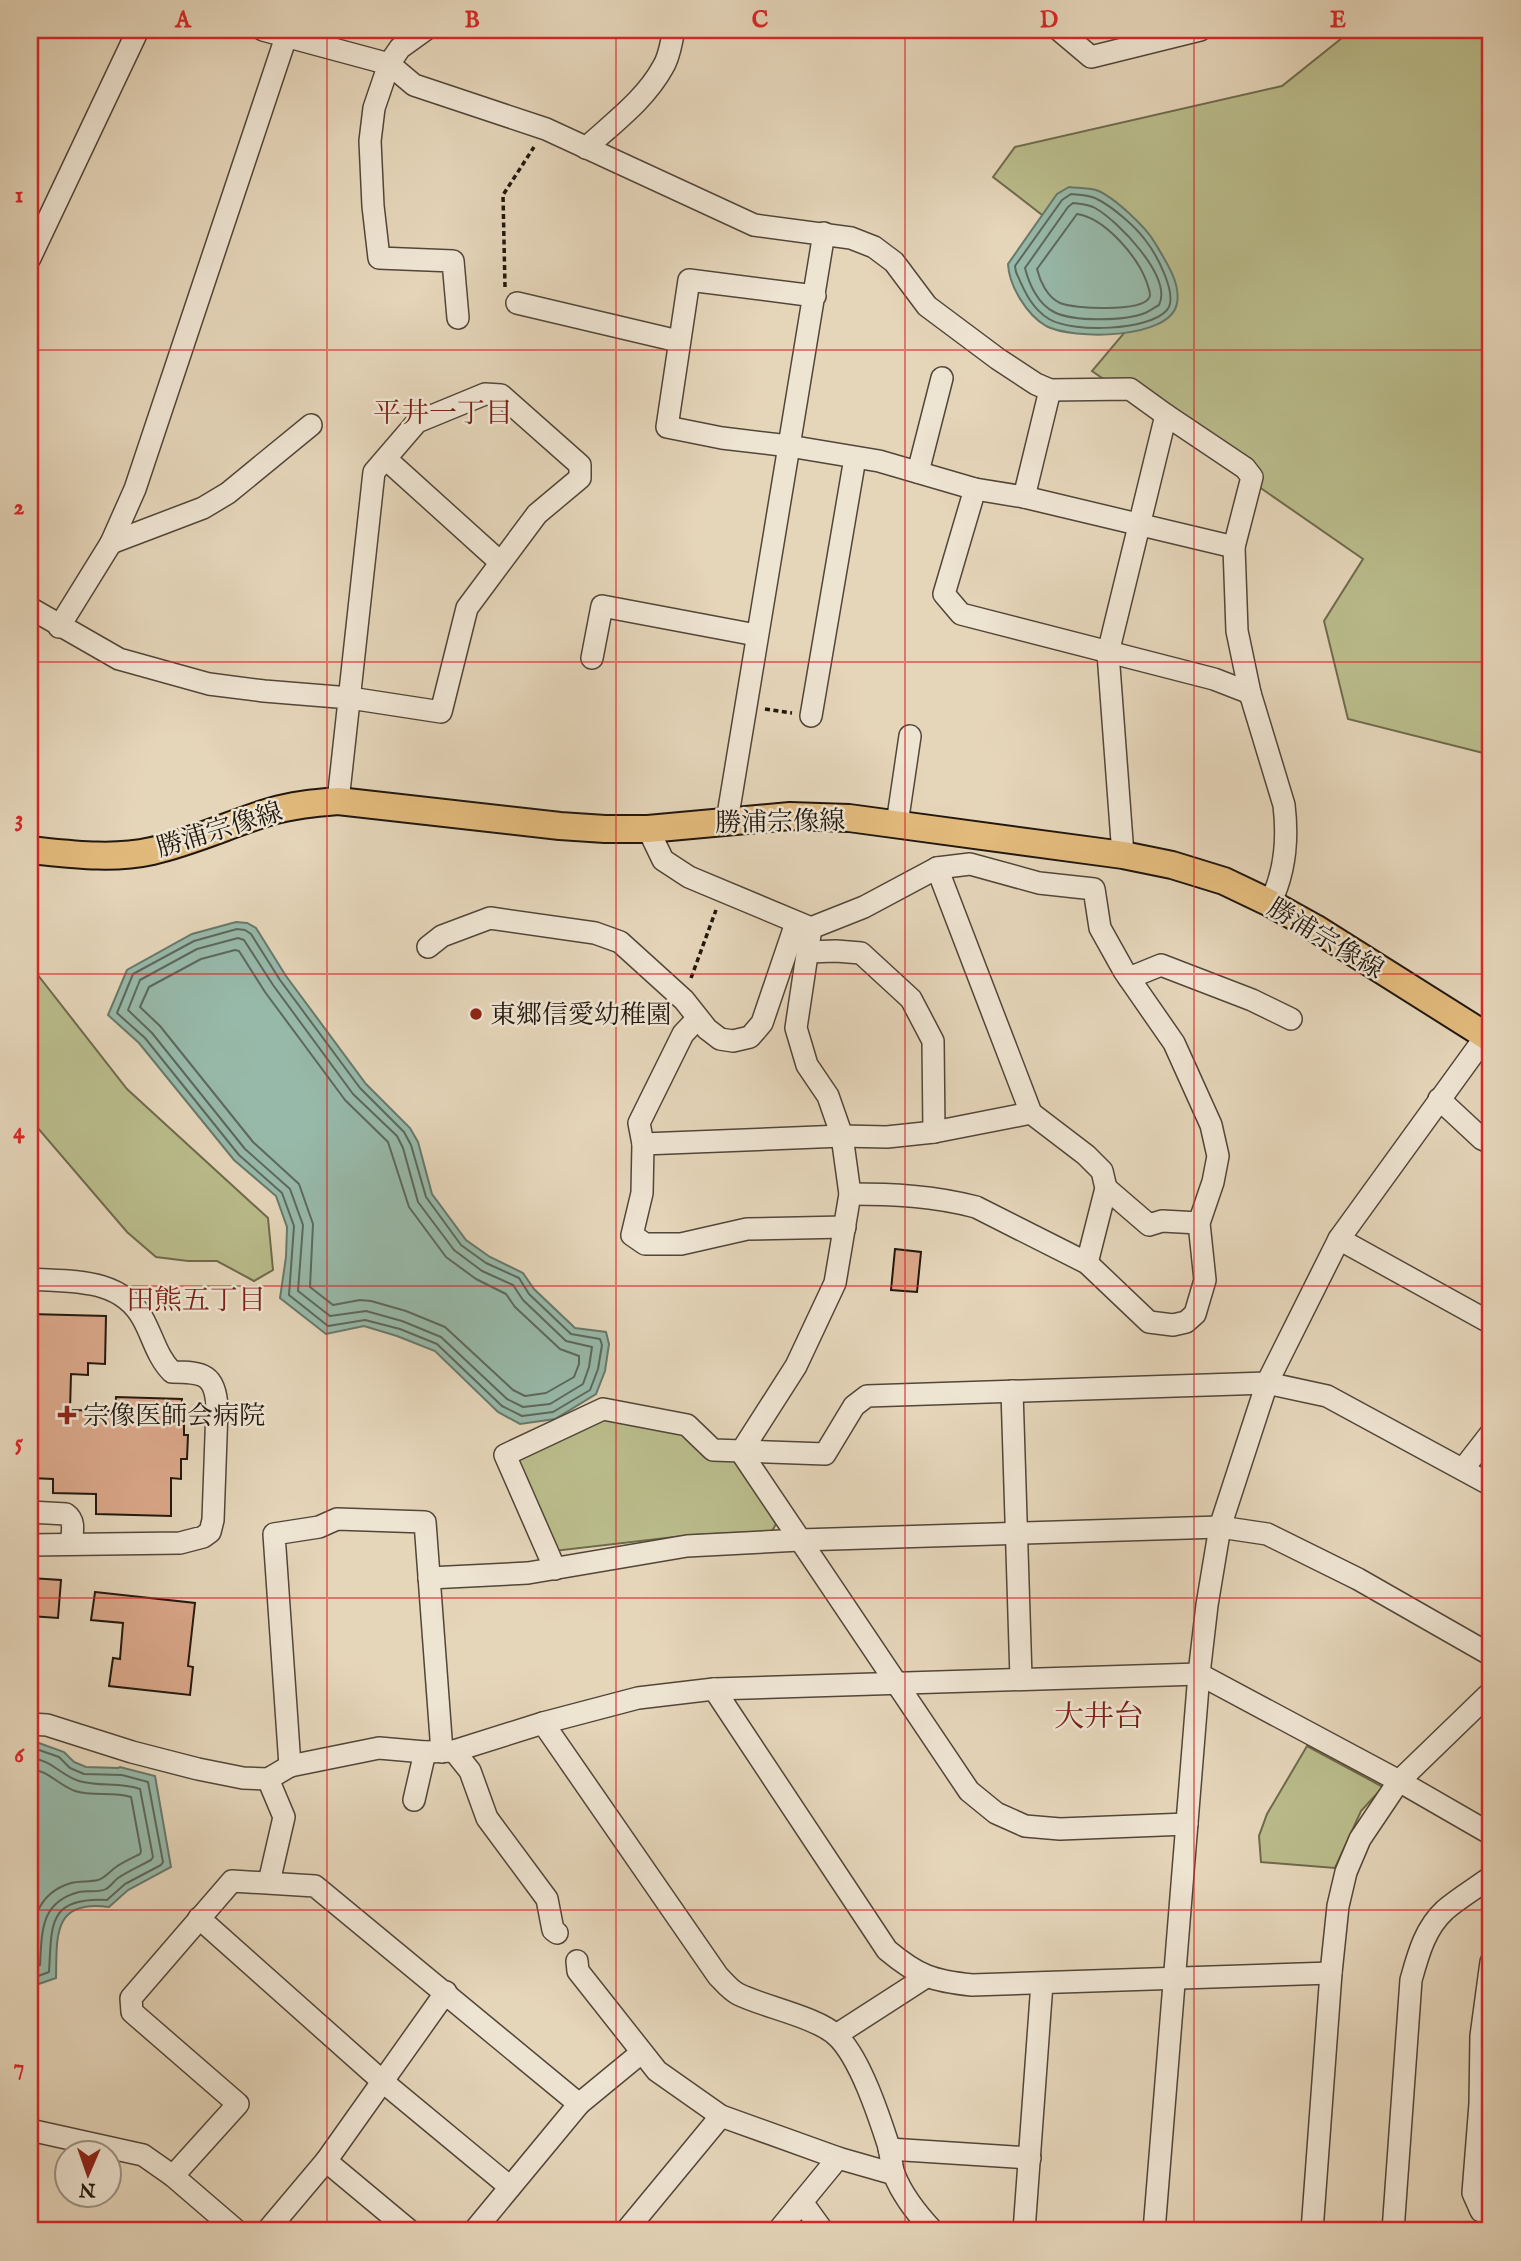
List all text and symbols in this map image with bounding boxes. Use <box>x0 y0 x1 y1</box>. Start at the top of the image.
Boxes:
text: A <box>174 6 192 35</box>
text: B <box>464 6 480 35</box>
text: C <box>752 6 769 35</box>
text: D <box>1040 6 1058 35</box>
text: E <box>1330 6 1346 35</box>
text: 1 <box>15 181 23 210</box>
district label: 平井一丁目 <box>373 397 513 432</box>
text: 2 <box>14 493 25 522</box>
street label: 勝浦宗像線 <box>152 796 286 865</box>
text: 3 <box>15 805 23 834</box>
street label: 勝浦宗像線 <box>715 805 845 840</box>
street label: 勝浦宗像線 <box>1261 892 1389 987</box>
place label: 東郷信愛幼稚園 <box>490 999 672 1032</box>
marker: 東郷信愛幼稚園 <box>468 1006 484 1022</box>
text: 4 <box>13 1117 25 1146</box>
district label: 田熊五丁目 <box>126 1284 266 1319</box>
place label: 宗像医師会病院 <box>83 1400 265 1433</box>
marker: 宗像医師会病院 <box>57 1405 77 1425</box>
text: 5 <box>15 1429 24 1458</box>
district label: 大井台 <box>1054 1699 1144 1737</box>
text: 6 <box>14 1741 25 1770</box>
text: 7 <box>14 2053 24 2082</box>
north arrow <box>52 2138 122 2208</box>
text: N <box>78 2177 97 2201</box>

